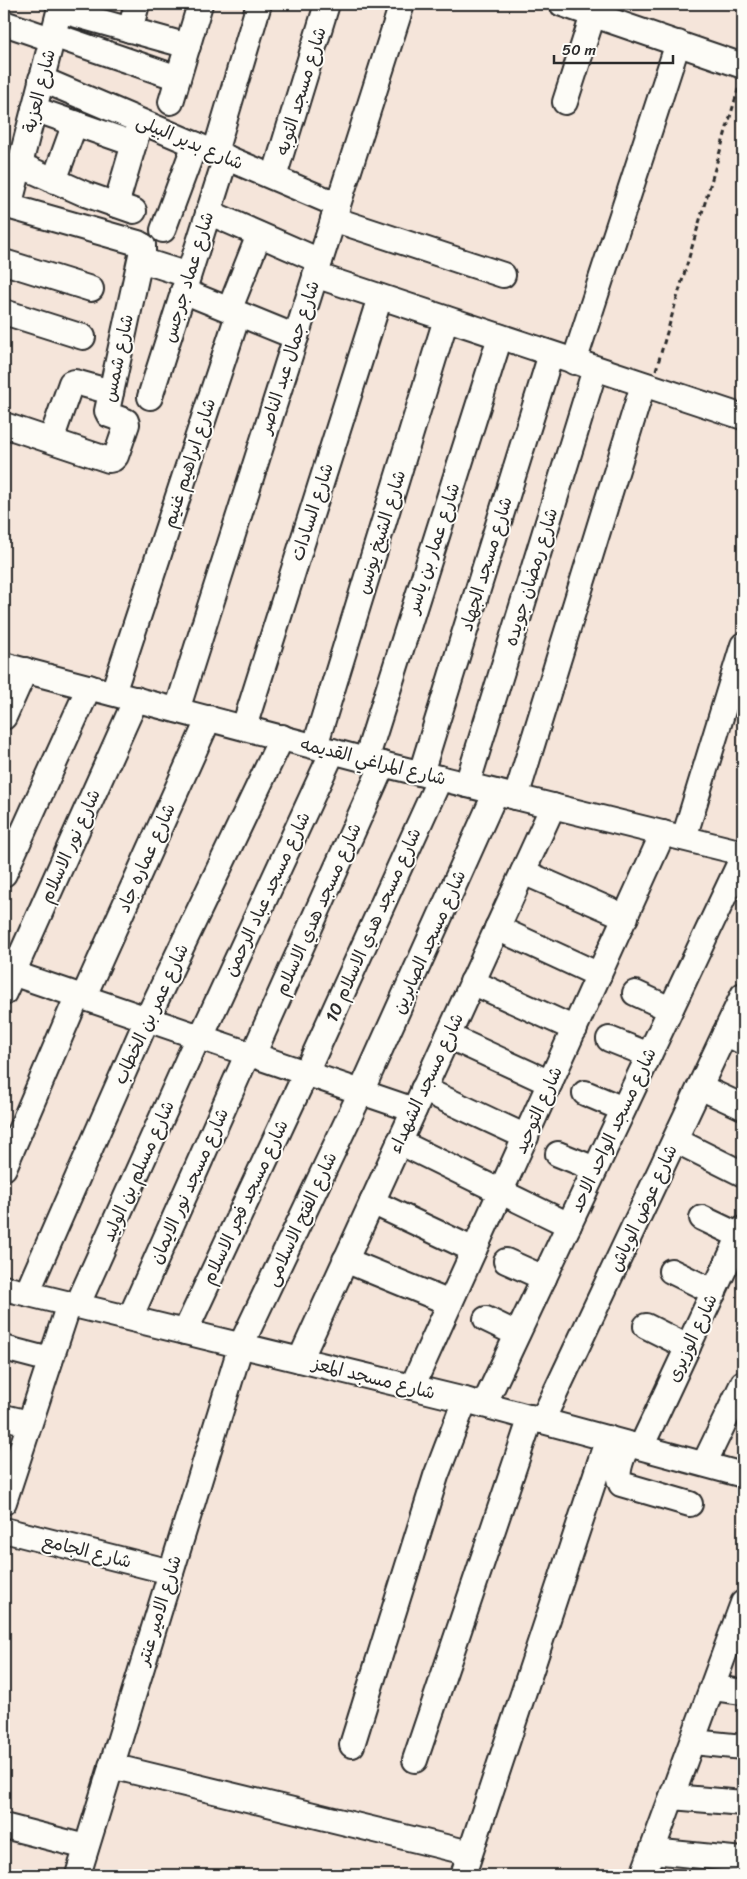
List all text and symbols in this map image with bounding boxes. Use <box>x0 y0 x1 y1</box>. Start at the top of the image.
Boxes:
street label: شارع مسجد التوبه <box>266 23 336 159</box>
scale bar <box>554 32 673 64</box>
text: 50 m <box>562 37 597 63</box>
street label: شارع العزبة <box>13 46 65 136</box>
street label: شارع بدير البيلى <box>131 105 249 179</box>
street label: شارع عماد جرجس <box>153 207 223 347</box>
street label: شارع جمال عبد الناصر <box>248 276 329 440</box>
street label: شارع شمس <box>93 311 143 405</box>
street label: شارع ابراهيم غنيم <box>153 394 225 532</box>
street label: شارع السادات <box>281 459 343 565</box>
street label: شارع الشيخ يونس <box>347 466 415 598</box>
street label: شارع عمار بن ياسر <box>396 478 469 620</box>
street label: شارع مسجد الجهاد <box>450 492 522 636</box>
street label: شارع رمضان جويده <box>495 504 567 650</box>
street label: شارع المراغي القديمه <box>297 727 449 795</box>
street label: شارع نور الاسلام <box>31 784 109 908</box>
street label: شارع عماره جاد <box>108 798 184 918</box>
street label: شارع مسجد عباد الرحمن <box>215 806 319 982</box>
street label: شارع مسجد هدي الاسلام <box>265 817 371 1001</box>
street label: شارع مسجد هدي الاسلام 10 <box>316 822 430 1028</box>
street label: شارع مسجد الصابرين <box>383 865 475 1019</box>
street label: شارع عمر بن الخطاب <box>104 938 198 1090</box>
street label: شارع مسجد الشهداء <box>379 1007 473 1159</box>
street label: شارع مسجد الواحد الاحد <box>561 1042 665 1218</box>
street label: شارع التوحيد <box>504 1061 572 1159</box>
street label: شارع مسلم بن الوليد <box>92 1095 184 1247</box>
street label: شارع مسجد نور الايمان <box>140 1103 238 1269</box>
street label: شارع مسجد فجر الاسلام <box>193 1114 297 1290</box>
street label: شارع عوض الوياش <box>599 1139 687 1277</box>
street label: شارع الفتح الاسلامى <box>256 1146 346 1292</box>
street label: شارع الوزيرى <box>658 1288 726 1388</box>
street label: شارع مسجد المعز <box>307 1347 439 1409</box>
street label: شارع الجامع <box>39 1524 135 1578</box>
street label: شارع الامير عنتر <box>126 1551 191 1671</box>

